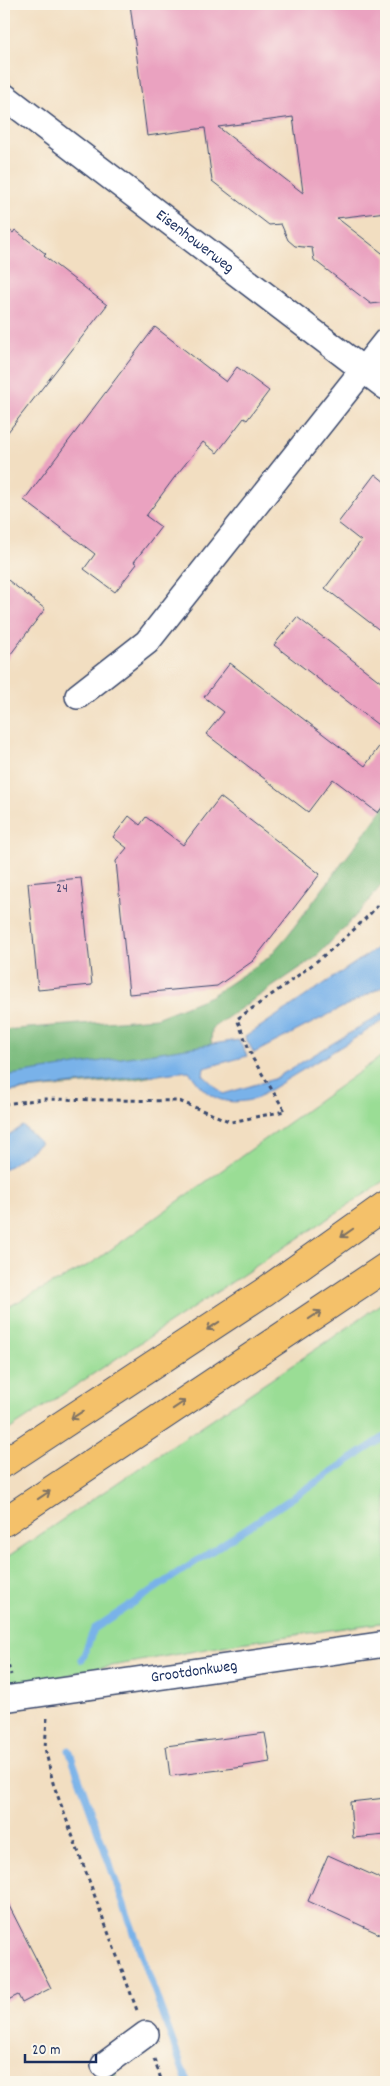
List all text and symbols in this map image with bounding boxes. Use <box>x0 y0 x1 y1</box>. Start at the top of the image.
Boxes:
street label: Eisenhowerweg <box>151 204 239 279</box>
house number: 24 <box>56 879 68 899</box>
one-way arrow <box>340 1228 354 1238</box>
one-way arrow <box>307 1309 321 1319</box>
one-way arrow <box>206 1320 220 1331</box>
one-way arrow <box>172 1400 186 1410</box>
one-way arrow <box>70 1410 84 1420</box>
one-way arrow <box>37 1490 51 1500</box>
street label: Grootdonkweg <box>149 1654 239 1689</box>
scale bar <box>25 2031 96 2063</box>
text: 20 m <box>32 2040 60 2062</box>

